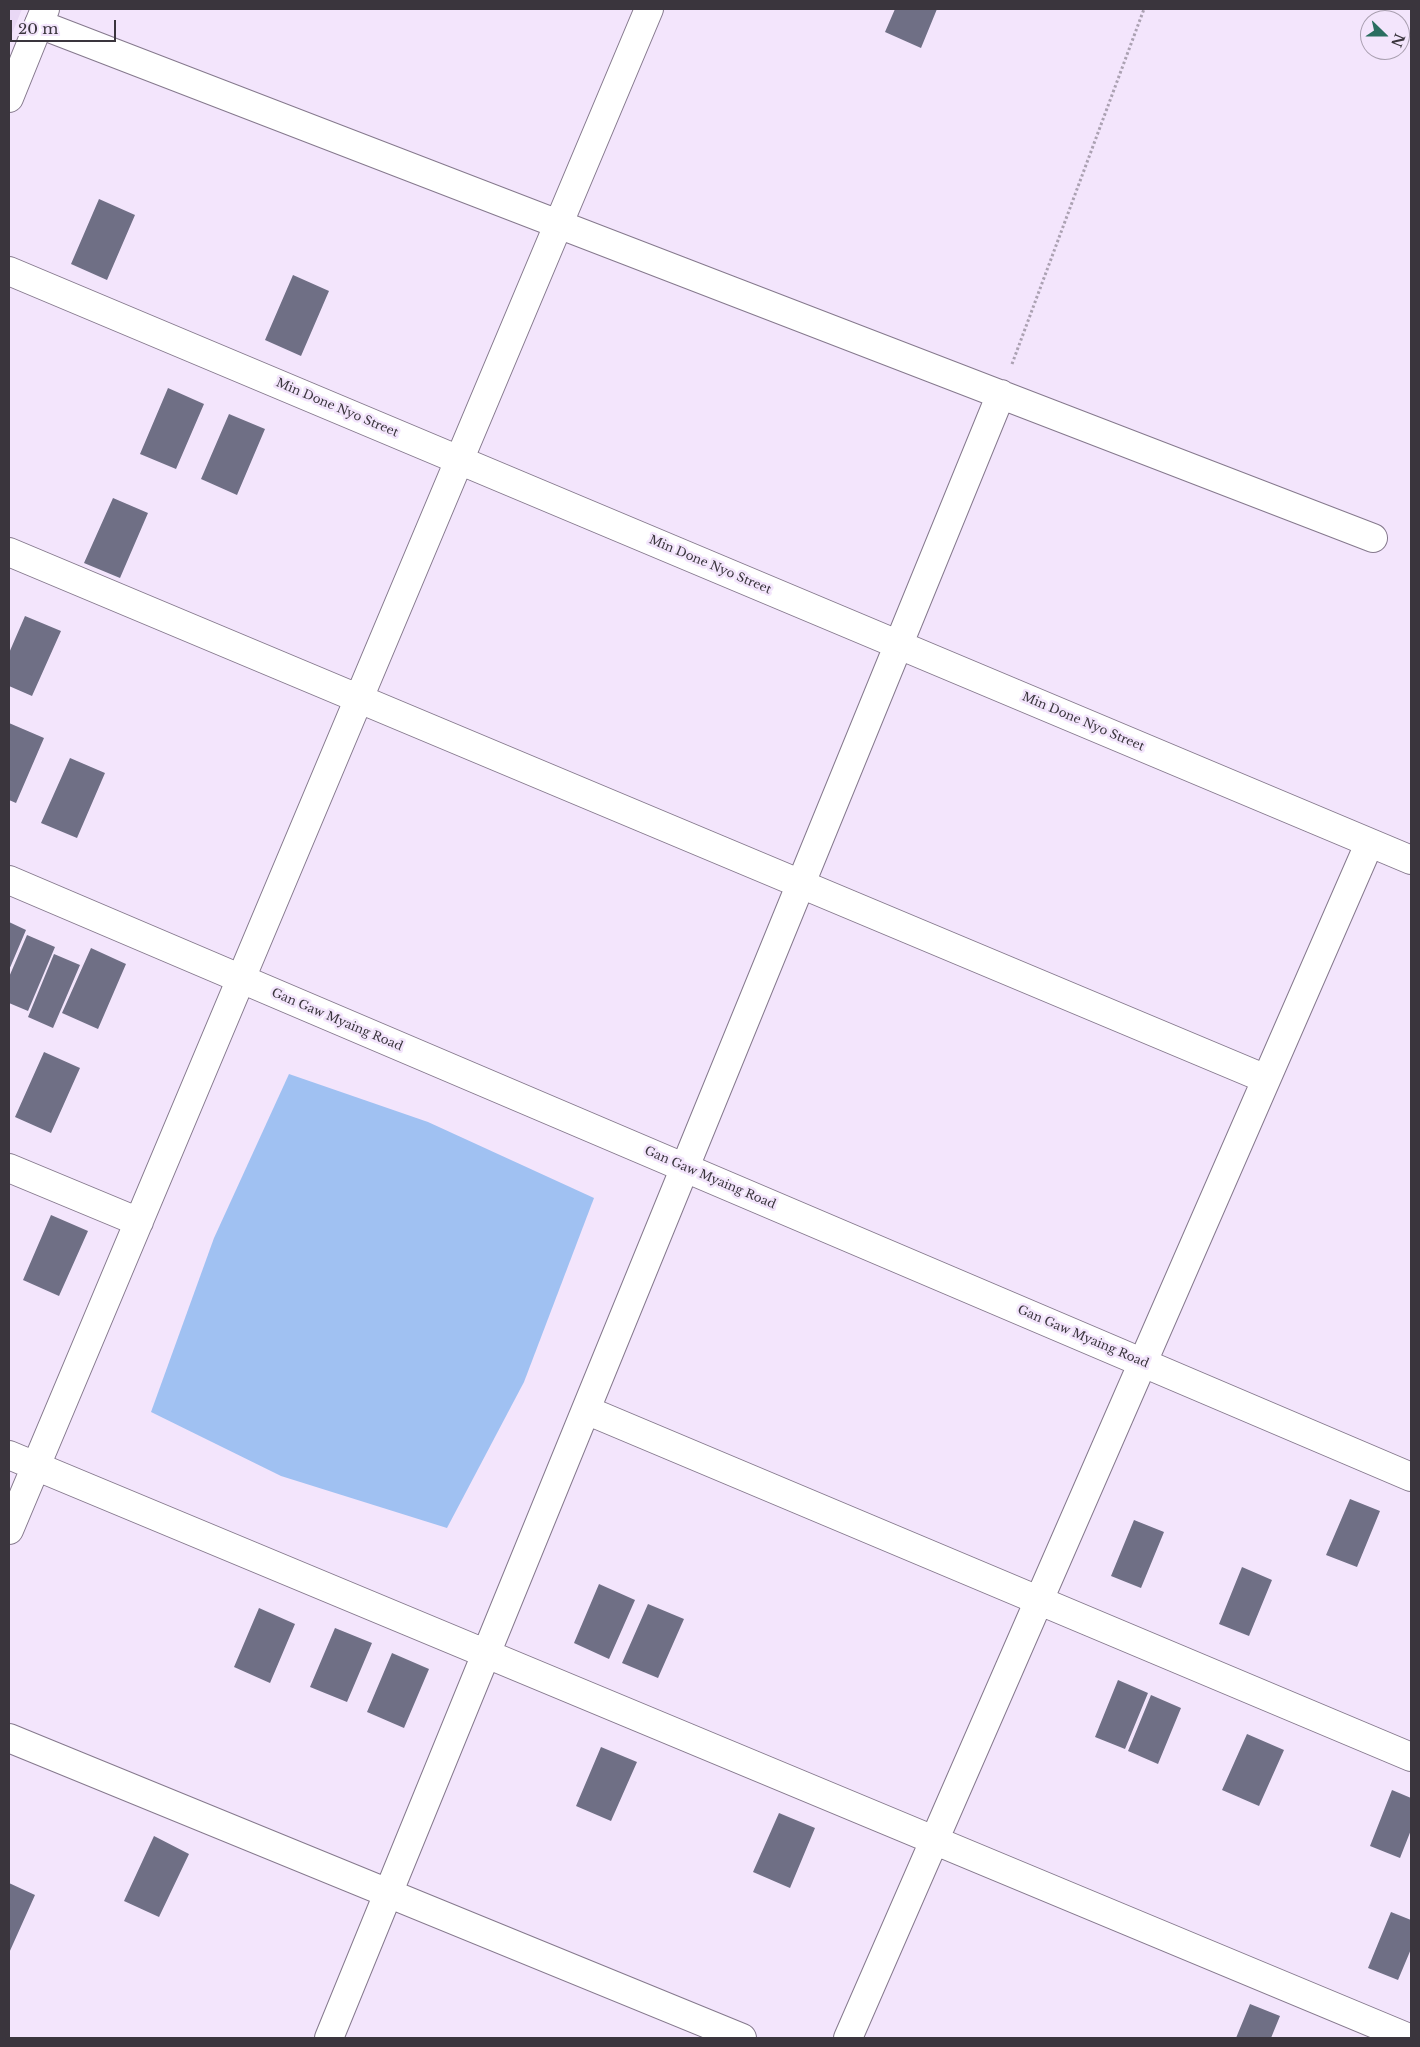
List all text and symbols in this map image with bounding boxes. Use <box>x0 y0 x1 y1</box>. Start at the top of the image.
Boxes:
scale bar <box>12 10 119 42</box>
north arrow <box>1360 10 1410 60</box>
text: 20 m <box>18 19 58 38</box>
text: N <box>1387 31 1409 50</box>
street label: Min Done Nyo Street <box>274 376 400 440</box>
street label: Min Done Nyo Street <box>647 533 773 597</box>
street label: Min Done Nyo Street <box>1020 690 1146 754</box>
street label: Gan Gaw Myaing Road <box>269 986 405 1054</box>
street label: Gan Gaw Myaing Road <box>642 1144 778 1212</box>
street label: Gan Gaw Myaing Road <box>1015 1303 1151 1371</box>

